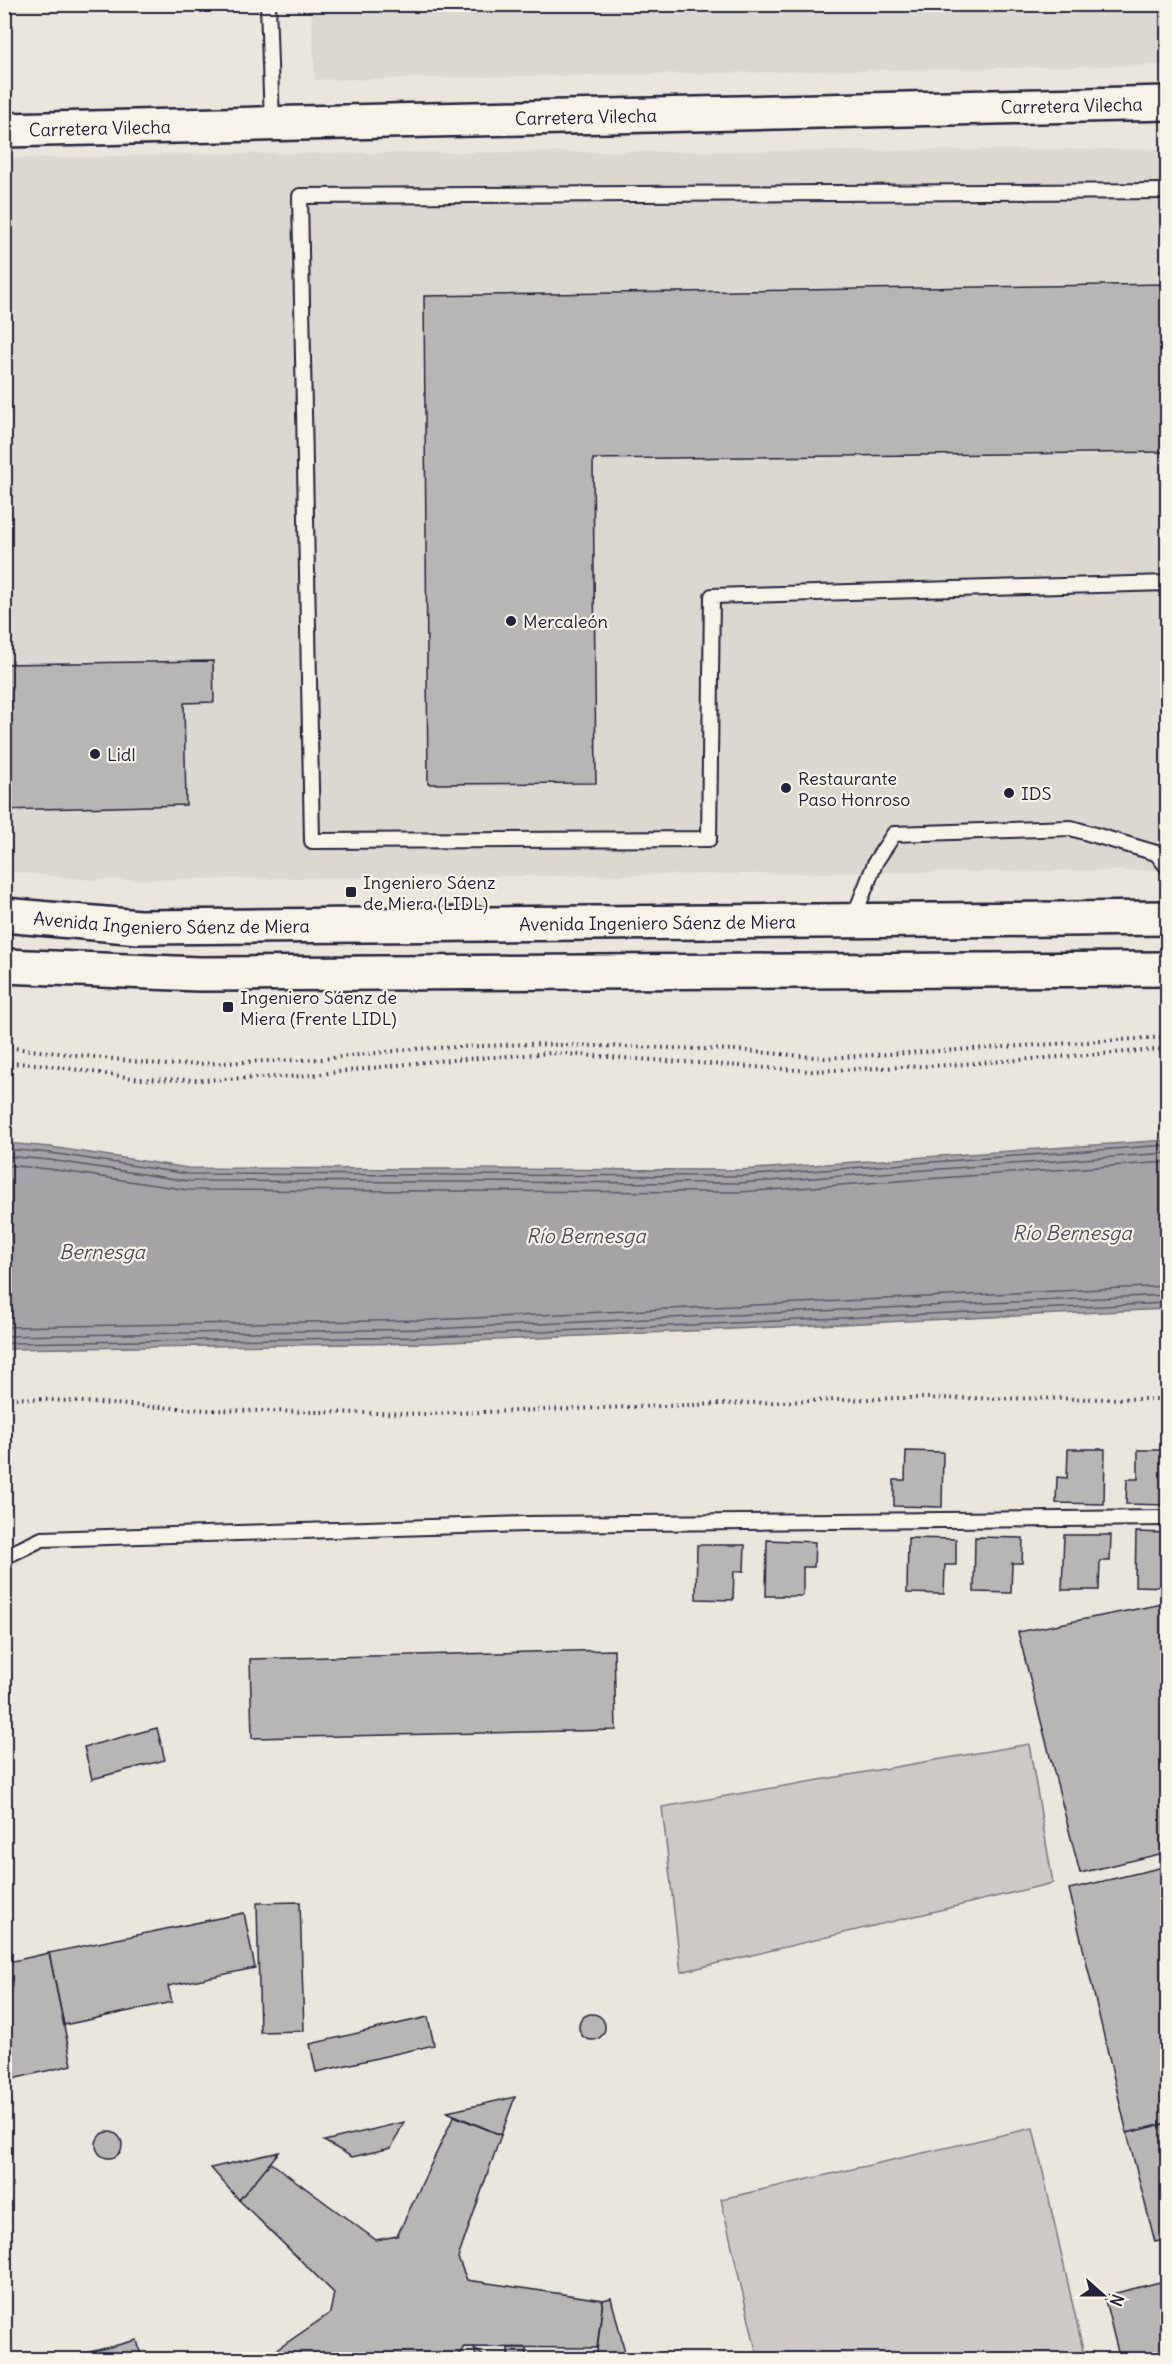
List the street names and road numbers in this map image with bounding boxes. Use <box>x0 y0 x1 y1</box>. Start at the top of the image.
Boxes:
street label: Carretera Vilecha <box>1000 92 1143 118</box>
street label: Carretera Vilecha <box>515 103 657 130</box>
street label: Carretera Vilecha <box>29 115 171 141</box>
street label: Avenida Ingeniero Sáenz de Miera <box>32 906 310 939</box>
street label: Avenida Ingeniero Sáenz de Miera <box>519 910 796 935</box>

